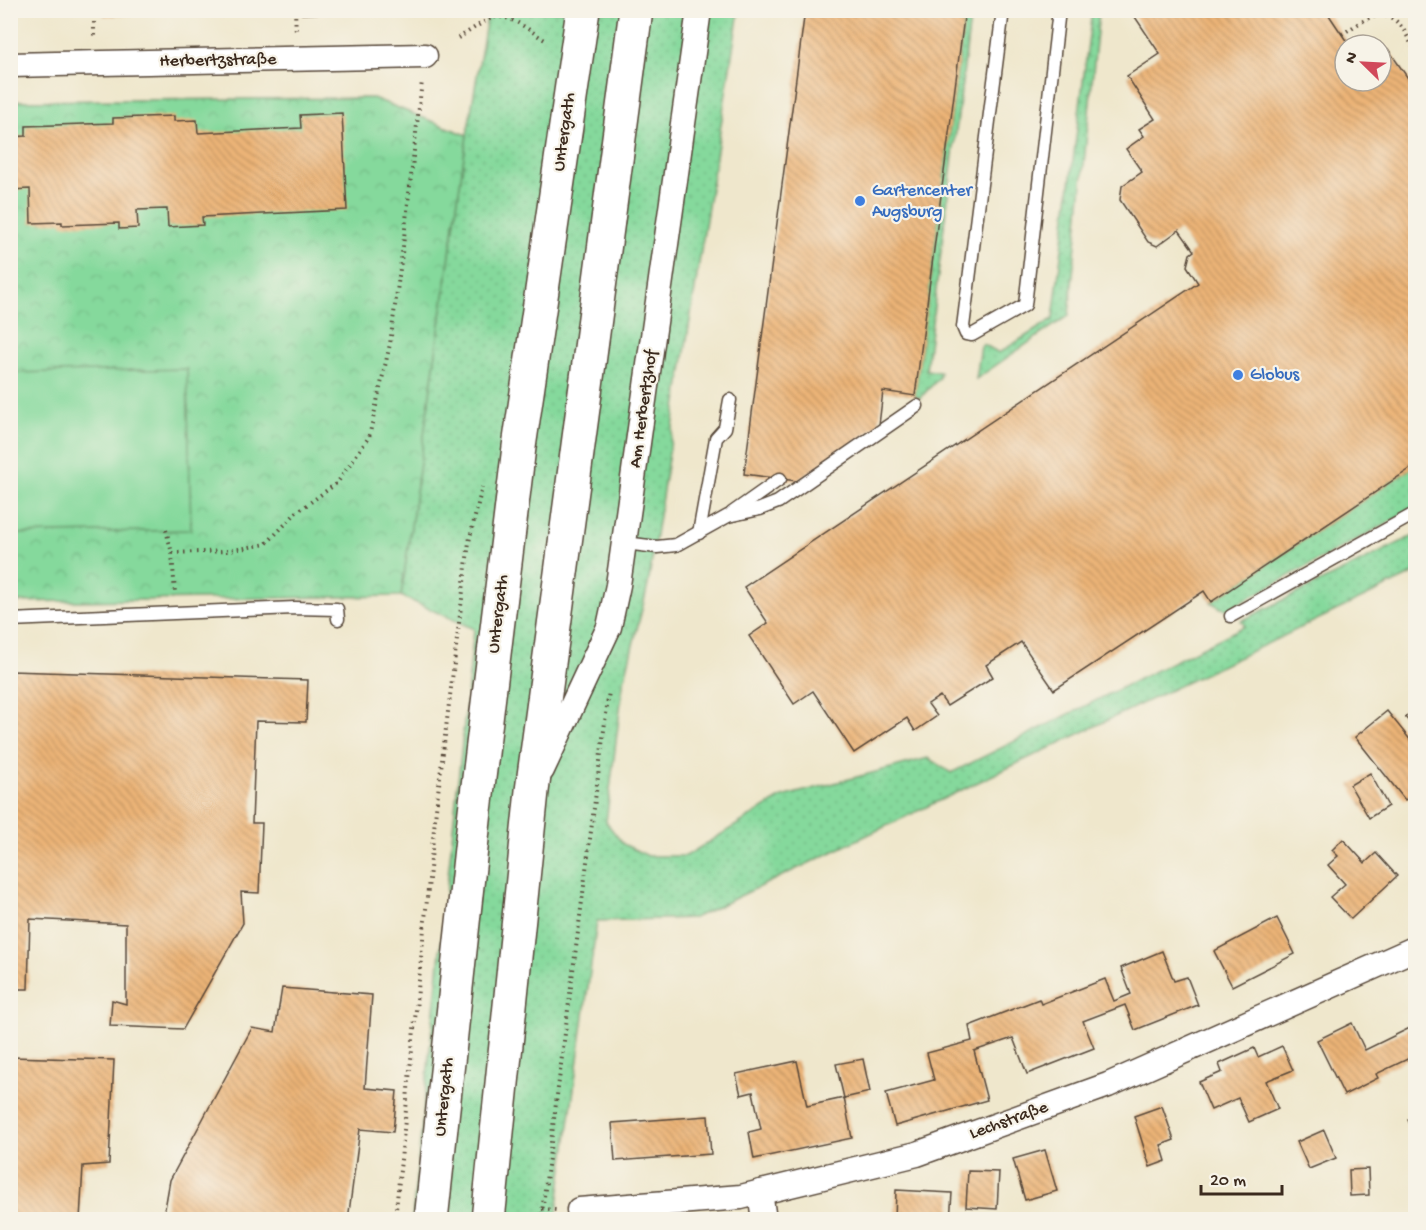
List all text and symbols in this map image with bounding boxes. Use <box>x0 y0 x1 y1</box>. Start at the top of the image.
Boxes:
north arrow <box>1333 33 1393 93</box>
street label: Herbertzstraße <box>159 49 277 73</box>
text: N <box>1342 49 1364 67</box>
street label: Untergath <box>549 91 581 173</box>
place label: Gartencenter Augsburg <box>872 181 974 223</box>
marker: Gartencenter Augsburg <box>853 194 867 208</box>
street label: Am Herbertzhof <box>625 347 663 469</box>
place label: Globus <box>1250 365 1301 386</box>
marker: Globus <box>1231 368 1245 382</box>
street label: Untergath <box>484 573 514 655</box>
street label: Untergath <box>430 1056 460 1137</box>
street label: Lechstraße <box>967 1097 1052 1145</box>
scale bar <box>1201 1158 1282 1196</box>
text: 20 m <box>1210 1171 1246 1192</box>

